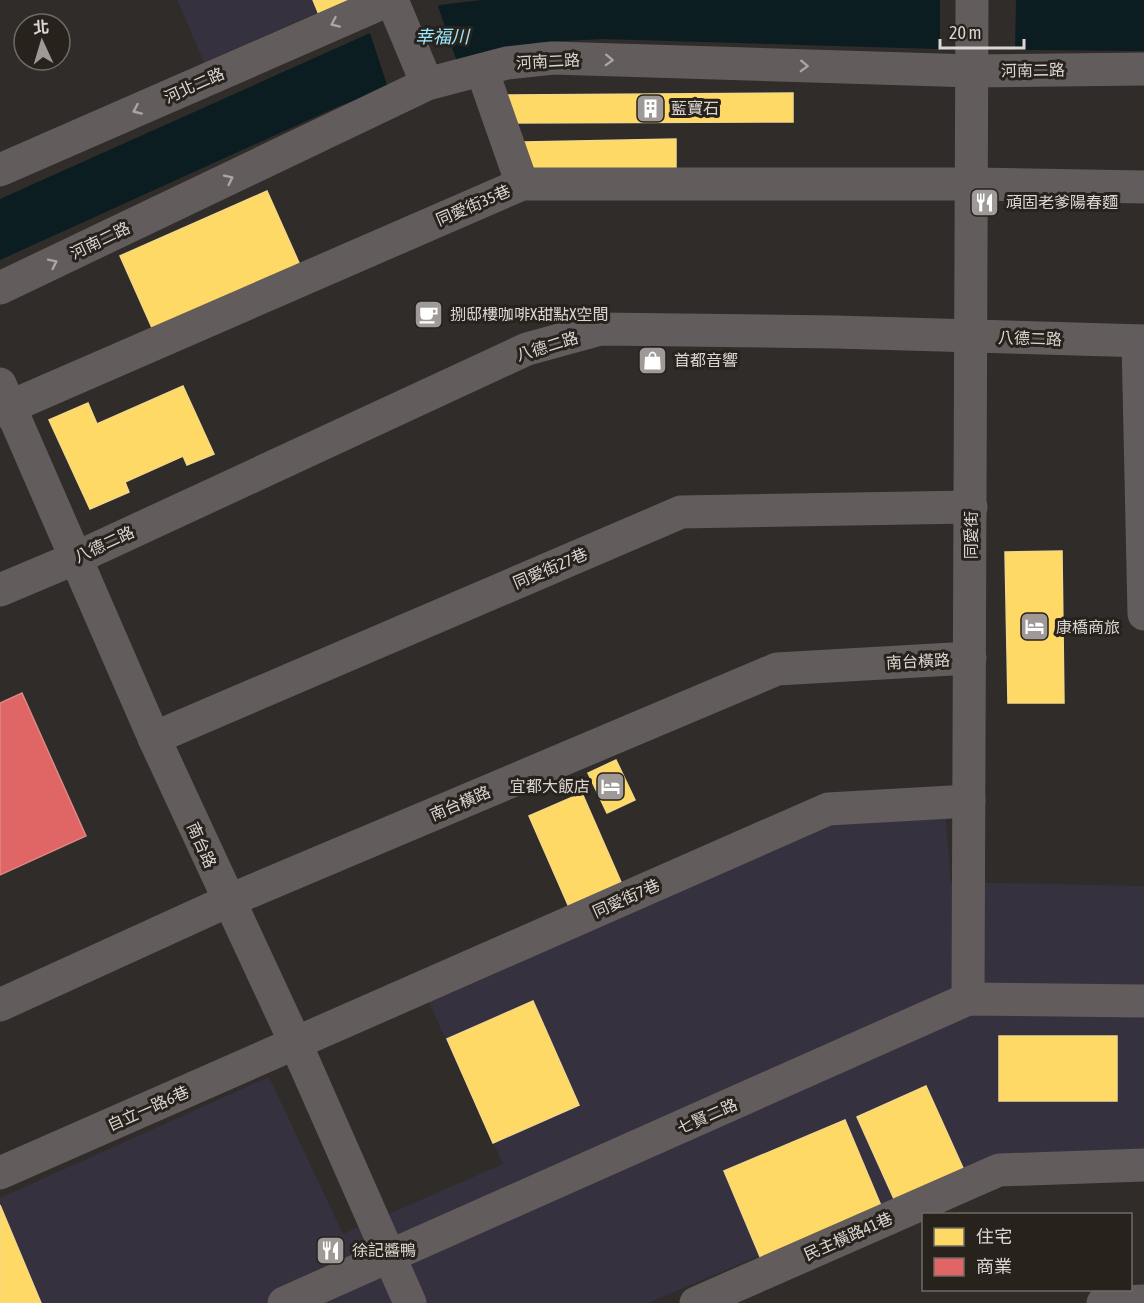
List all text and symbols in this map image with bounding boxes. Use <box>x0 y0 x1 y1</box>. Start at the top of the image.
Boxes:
north arrow <box>12 12 72 72</box>
scale bar <box>940 12 1024 50</box>
one-way arrow <box>330 16 341 28</box>
text: 北 <box>32 17 50 37</box>
text: 20 m <box>949 22 981 43</box>
water label: 幸福川 <box>415 26 471 47</box>
street label: 河南二路 <box>516 50 580 72</box>
one-way arrow <box>605 54 614 66</box>
one-way arrow <box>800 60 809 72</box>
street label: 河南二路 <box>1001 60 1065 80</box>
street label: 河北二路 <box>161 64 227 106</box>
building icon: 藍寶石 <box>634 92 666 124</box>
place label: 藍寶石 <box>671 99 719 117</box>
one-way arrow <box>133 103 144 115</box>
one-way arrow <box>222 174 233 186</box>
street label: 同愛街35巷 <box>433 181 513 229</box>
restaurant icon: 頑固老爹陽春麵 <box>969 186 1001 218</box>
place label: 頑固老爹陽春麵 <box>1006 193 1118 211</box>
street label: 河南二路 <box>67 218 133 262</box>
one-way arrow <box>46 258 57 270</box>
cafe icon: 捌邸樓咖啡X甜點X空間 <box>413 298 445 330</box>
place label: 捌邸樓咖啡X甜點X空間 <box>450 305 608 323</box>
street label: 八德二路 <box>514 328 580 364</box>
street label: 八德二路 <box>998 328 1062 348</box>
shop icon: 首都音響 <box>637 344 669 376</box>
place label: 首都音響 <box>674 351 738 369</box>
street label: 同愛街 <box>962 511 980 559</box>
street label: 八德二路 <box>71 522 137 566</box>
street label: 同愛街27巷 <box>510 544 590 592</box>
hotel icon: 康橋商旅 <box>1019 611 1051 643</box>
place label: 康橋商旅 <box>1056 618 1120 636</box>
street label: 南台橫路 <box>886 650 950 672</box>
hotel icon: 宜都大飯店 <box>595 770 627 802</box>
place label: 宜都大飯店 <box>510 777 590 795</box>
street label: 南台橫路 <box>427 782 493 824</box>
street label: 南台路 <box>184 819 220 871</box>
street label: 同愛街7巷 <box>590 875 662 921</box>
street label: 自立一路6巷 <box>104 1082 192 1134</box>
street label: 七賢二路 <box>674 1095 740 1137</box>
street label: 民主橫路41巷 <box>801 1208 895 1264</box>
legend <box>922 1213 1132 1291</box>
text: 住宅 <box>976 1226 1012 1247</box>
restaurant icon: 徐記醬鴨 <box>315 1234 347 1266</box>
place label: 徐記醬鴨 <box>352 1241 416 1259</box>
text: 商業 <box>976 1256 1012 1277</box>

